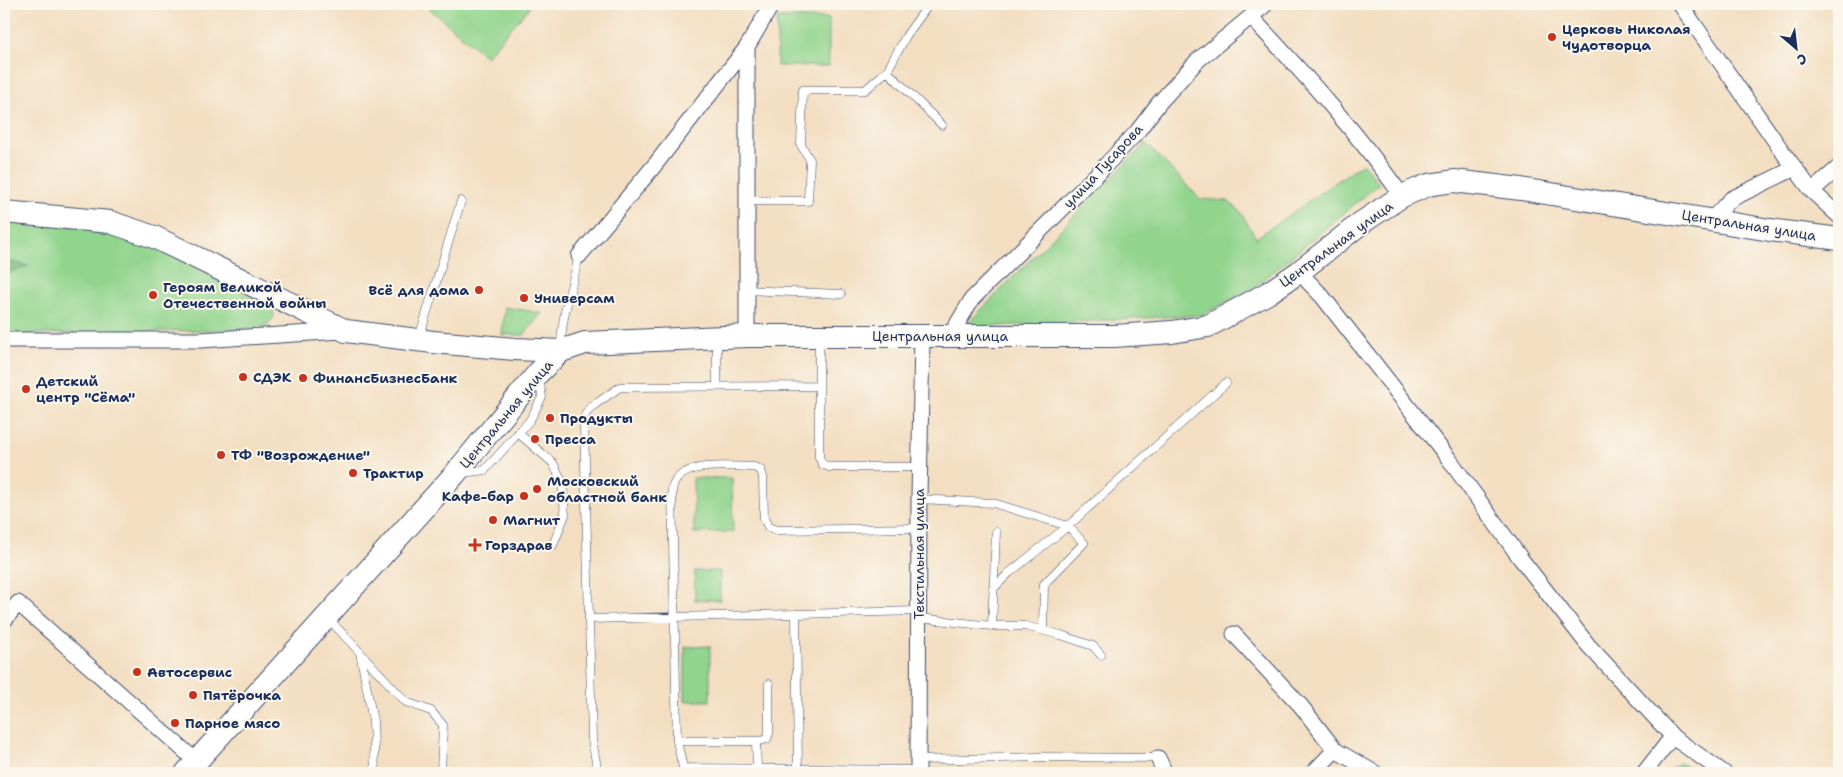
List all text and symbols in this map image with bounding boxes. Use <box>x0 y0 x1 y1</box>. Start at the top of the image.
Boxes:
place label: Церковь Николая Чудотворца <box>1562 20 1691 54</box>
north arrow <box>1770 22 1820 72</box>
marker: Церковь Николая Чудотворца <box>1546 31 1558 43</box>
text: С <box>1794 50 1810 69</box>
street label: улица Гусарова <box>1059 120 1147 212</box>
street label: Центральная улица <box>1276 197 1397 291</box>
street label: Центральная улица <box>1680 205 1818 245</box>
place label: Героям Великой Отечественной войны <box>163 278 326 312</box>
place label: Всё для дома <box>369 281 469 299</box>
marker: Всё для дома <box>473 284 485 296</box>
marker: Героям Великой Отечественной войны <box>147 289 159 301</box>
place label: Универсам <box>534 289 615 307</box>
marker: Универсам <box>518 292 530 304</box>
street label: Центральная улица <box>872 327 1008 345</box>
street label: Центральная улица <box>455 356 557 472</box>
place label: СДЭК <box>253 368 292 386</box>
place label: ФинансБизнесБанк <box>313 369 458 387</box>
marker: СДЭК <box>237 371 249 383</box>
place label: Детский центр "Сёма" <box>36 372 135 406</box>
marker: ФинансБизнесБанк <box>297 372 309 384</box>
marker: Детский центр "Сёма" <box>20 383 32 395</box>
place label: Продукты <box>560 409 633 427</box>
marker: Продукты <box>544 412 556 424</box>
place label: Пресса <box>545 430 596 448</box>
marker: Пресса <box>529 433 541 445</box>
place label: ТФ "Возрождение" <box>231 446 370 464</box>
marker: ТФ "Возрождение" <box>215 449 227 461</box>
place label: Трактир <box>363 464 424 482</box>
marker: Трактир <box>347 467 359 479</box>
place label: Московский областной банк <box>547 472 667 506</box>
marker: Московский областной банк <box>531 483 543 495</box>
place label: Кафе-бар <box>442 487 514 505</box>
street label: Текстильная улица <box>910 488 928 620</box>
marker: Кафе-бар <box>518 490 530 502</box>
place label: Магнит <box>503 511 561 529</box>
marker: Магнит <box>487 514 499 526</box>
place label: Горздрав <box>485 536 553 554</box>
marker: Горздрав <box>469 539 481 551</box>
place label: Автосервис <box>147 663 232 681</box>
marker: Автосервис <box>131 666 143 678</box>
place label: Пятёрочка <box>203 686 282 704</box>
marker: Пятёрочка <box>187 689 199 701</box>
place label: Парное мясо <box>185 714 280 732</box>
marker: Парное мясо <box>169 717 181 729</box>

